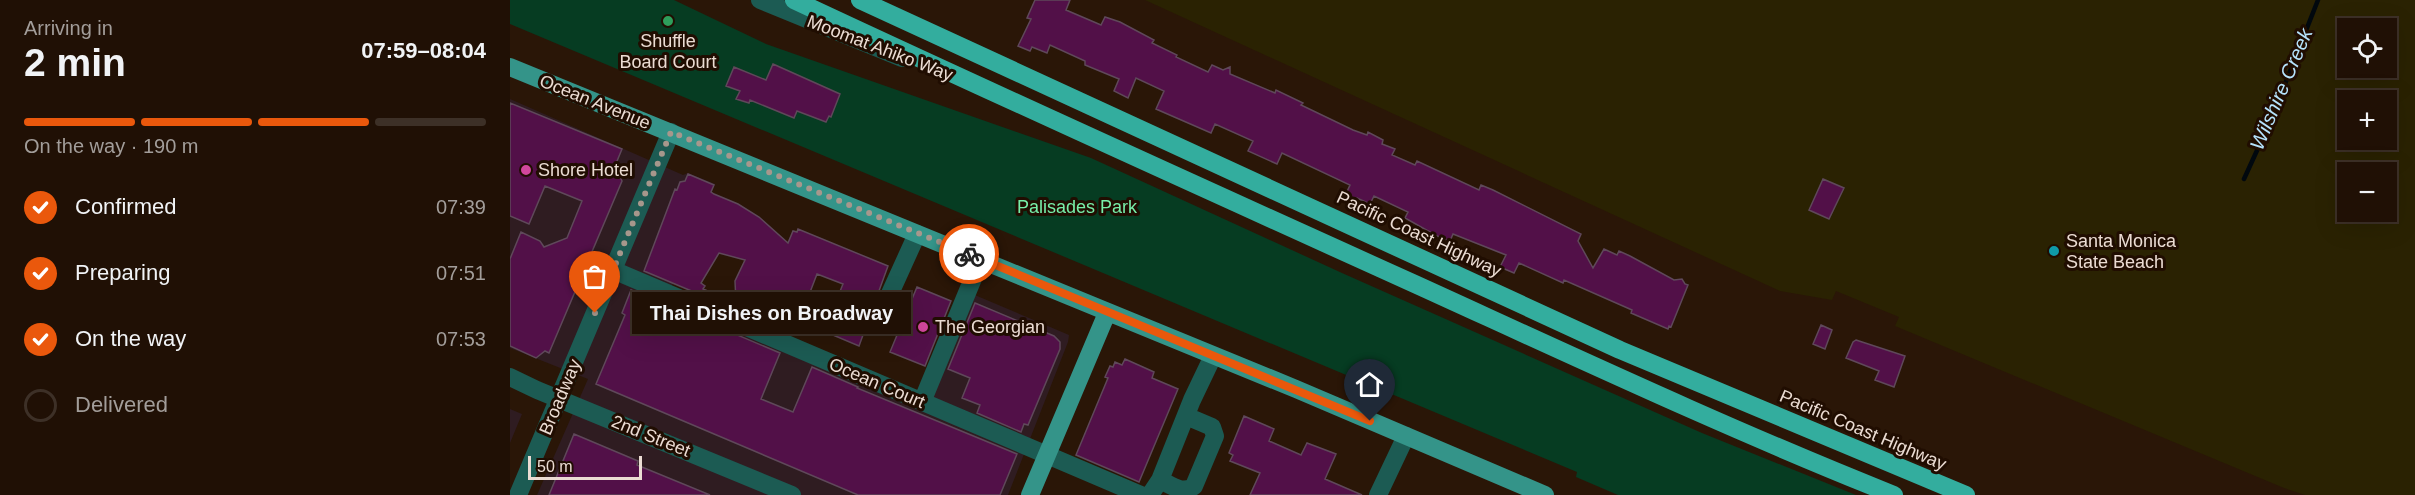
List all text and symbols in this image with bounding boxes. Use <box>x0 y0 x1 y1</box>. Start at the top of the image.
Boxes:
street label: Moomat Ahiko Way <box>804 11 956 85</box>
marker: Shuffle Board Court <box>661 14 675 28</box>
text: Arriving in <box>24 17 113 39</box>
map controls <box>2337 18 2397 222</box>
button: locate <box>2337 18 2397 78</box>
water label: Wilshire Creek <box>2246 24 2317 153</box>
place label: Shuffle Board Court <box>619 31 717 72</box>
text: 07:59–08:04 <box>361 38 486 63</box>
text: 2 min <box>24 41 126 84</box>
street label: Ocean Avenue <box>537 71 653 133</box>
button: + <box>2337 90 2397 150</box>
text: On the way · 190 m <box>24 135 199 157</box>
place label: Shore Hotel <box>538 160 633 180</box>
button: − <box>2337 162 2397 222</box>
marker: Shore Hotel <box>519 163 533 177</box>
street label: Pacific Coast Highway <box>1334 187 1504 281</box>
icon: check <box>24 191 57 224</box>
text: Confirmed <box>75 194 176 219</box>
text: 07:39 <box>436 196 486 218</box>
park label: Palisades Park <box>1017 197 1138 217</box>
courier <box>939 224 999 284</box>
place label: Santa Monica State Beach <box>2066 231 2177 272</box>
icon: bike <box>953 238 986 271</box>
marker: Santa Monica State Beach <box>2047 244 2061 258</box>
pin <box>569 251 620 313</box>
icon: check <box>24 257 57 290</box>
text: Preparing <box>75 260 170 285</box>
icon: bag <box>578 260 611 293</box>
text: 07:51 <box>436 262 486 284</box>
callout: Thai Dishes on Broadway <box>631 292 910 334</box>
text: Thai Dishes on Broadway <box>650 302 893 324</box>
place label: The Georgian <box>935 317 1045 337</box>
marker: The Georgian <box>916 320 930 334</box>
icon: check <box>24 323 57 356</box>
text: On the way <box>75 326 186 351</box>
text: 07:53 <box>436 328 486 350</box>
street label: Ocean Court <box>826 354 928 412</box>
street label: Broadway <box>535 356 585 438</box>
pin <box>1344 359 1395 421</box>
icon: home <box>1353 368 1386 401</box>
street label: Pacific Coast Highway <box>1777 386 1949 474</box>
text: Delivered <box>75 392 168 417</box>
street label: 2nd Street <box>609 411 693 461</box>
scale bar <box>528 453 642 480</box>
text: 50 m <box>537 458 573 475</box>

